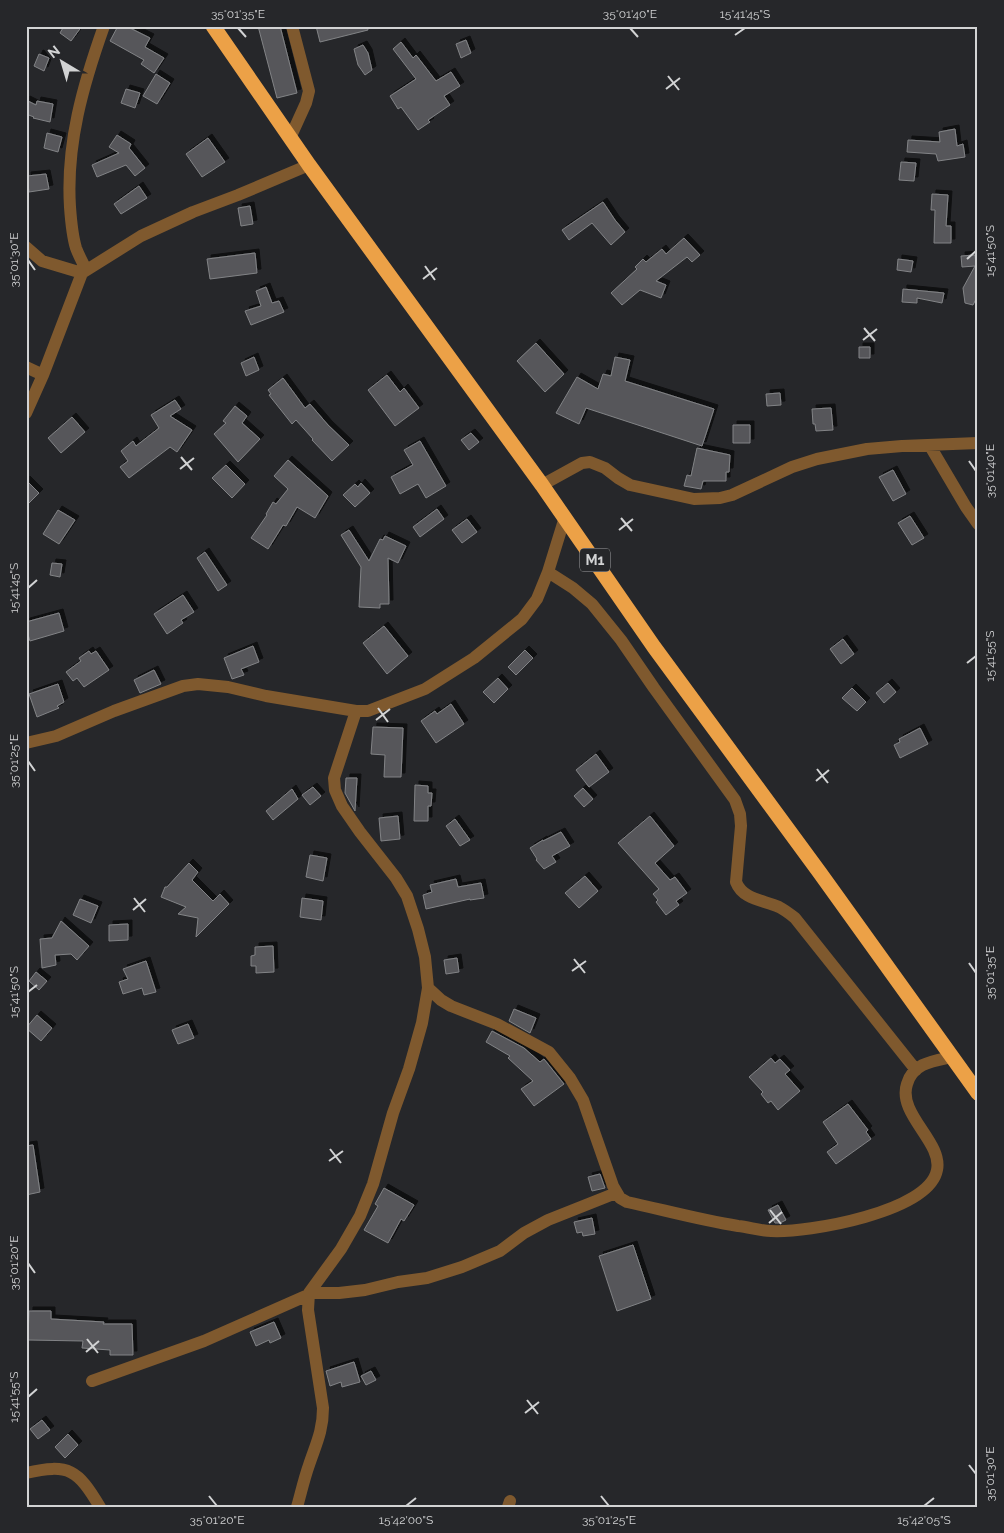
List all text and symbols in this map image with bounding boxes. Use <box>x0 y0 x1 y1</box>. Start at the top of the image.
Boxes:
text: 35°01'35"E <box>211 7 265 21</box>
text: 35°01'40"E <box>603 7 657 21</box>
text: 15°41'45"S <box>720 7 770 21</box>
north arrow <box>38 38 88 88</box>
text: N <box>45 42 63 61</box>
text: 15°41'50"S <box>983 225 997 277</box>
text: 35°01'30"E <box>7 233 21 287</box>
text: 35°01'40"E <box>983 444 997 498</box>
road number: M1 <box>580 548 610 572</box>
text: 15°41'45"S <box>7 563 21 613</box>
text: 15°41'55"S <box>983 630 997 682</box>
text: 35°01'25"E <box>7 734 21 788</box>
text: 35°01'35"E <box>983 946 997 1000</box>
text: 15°41'50"S <box>7 966 21 1018</box>
text: 35°01'20"E <box>7 1236 21 1290</box>
text: 15°41'55"S <box>7 1371 21 1423</box>
text: 35°01'30"E <box>983 1447 997 1501</box>
text: 35°01'20"E <box>190 1513 244 1527</box>
text: 15°42'00"S <box>379 1513 433 1527</box>
text: 35°01'25"E <box>582 1513 636 1527</box>
text: 15°42'05"S <box>897 1513 951 1527</box>

